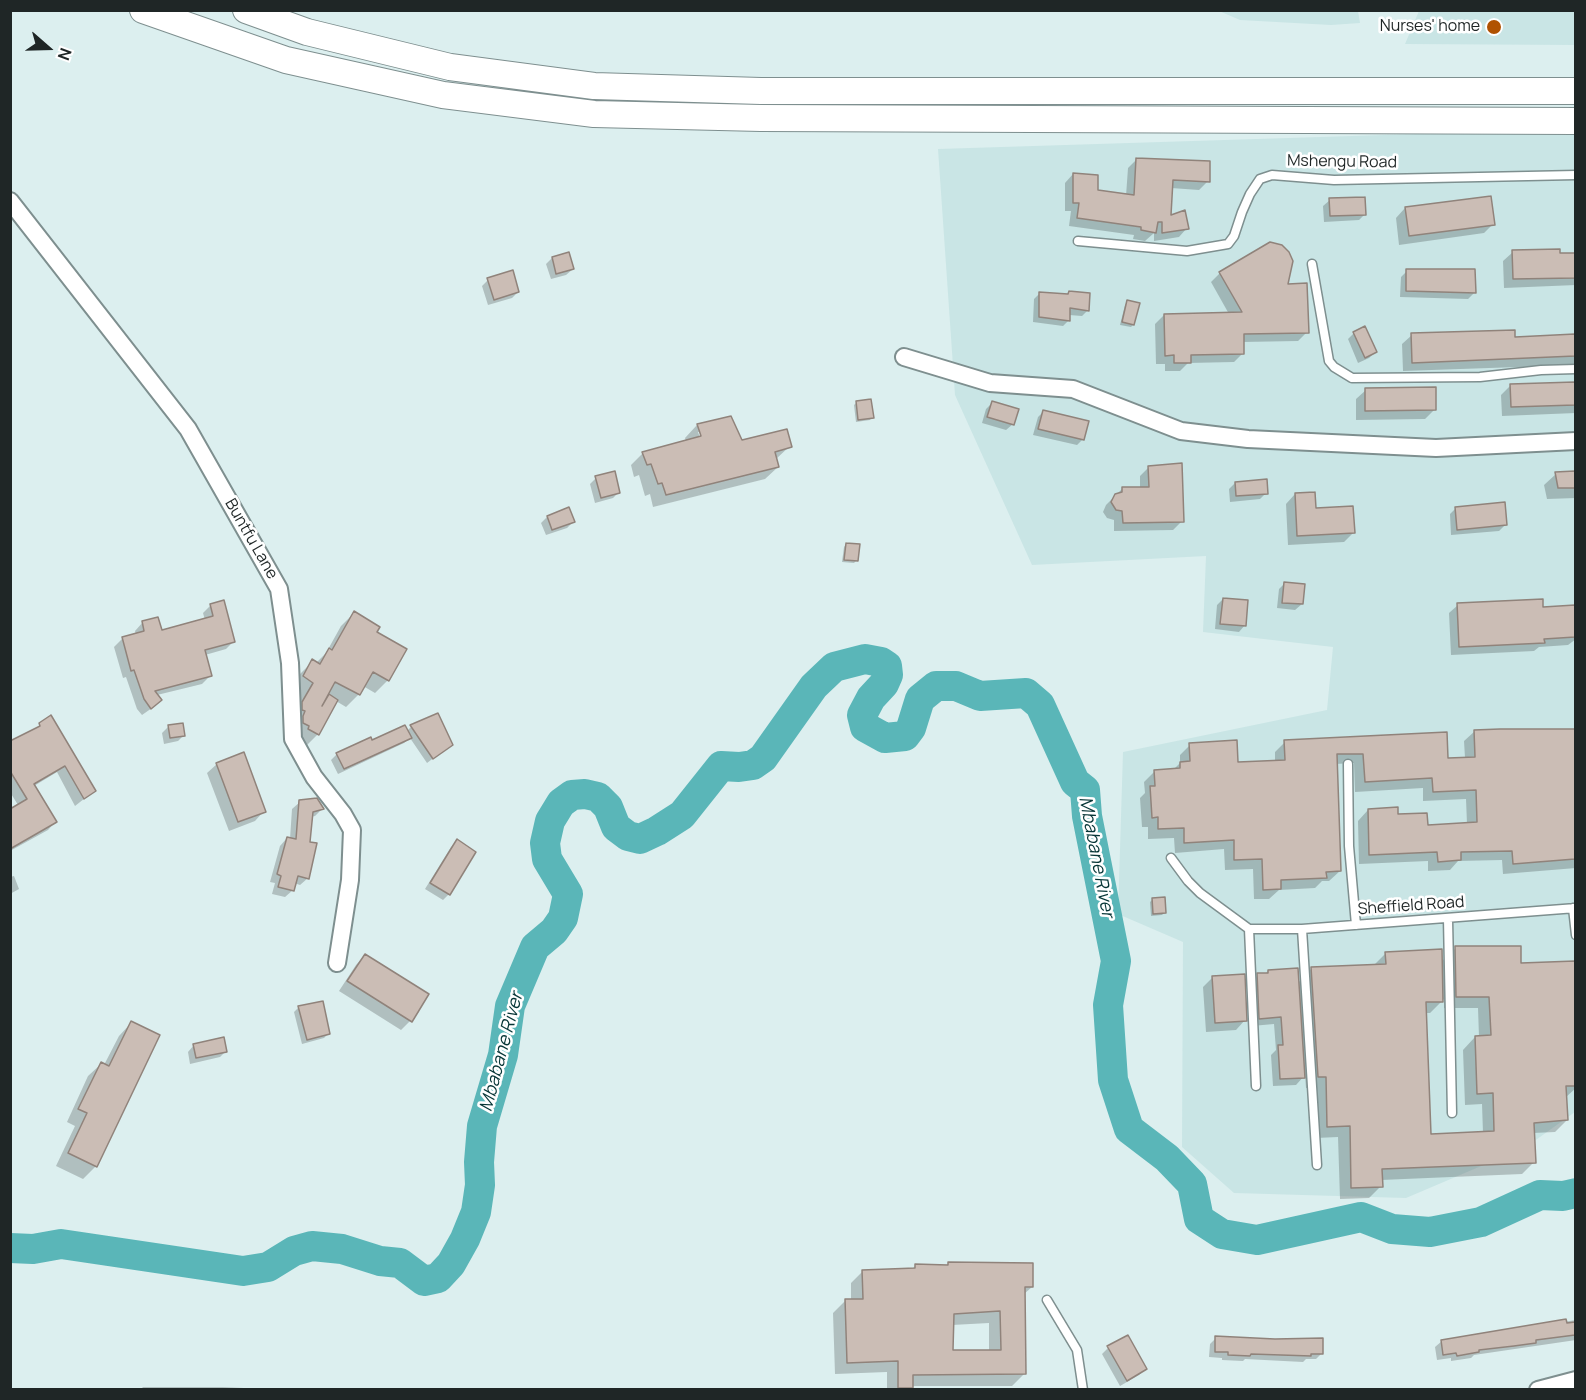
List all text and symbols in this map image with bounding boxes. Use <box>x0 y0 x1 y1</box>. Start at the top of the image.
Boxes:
place label: Nurses' home <box>1380 17 1480 37</box>
north arrow <box>18 18 78 78</box>
marker: Nurses' home <box>1485 18 1503 36</box>
text: N <box>53 45 77 63</box>
street label: Mshengu Road <box>1287 151 1397 173</box>
street label: Buntfu Lane <box>220 495 282 583</box>
water label: Mbabane River <box>1074 795 1118 919</box>
street label: Sheffield Road <box>1357 893 1465 919</box>
water label: Mbabane River <box>476 990 528 1114</box>

